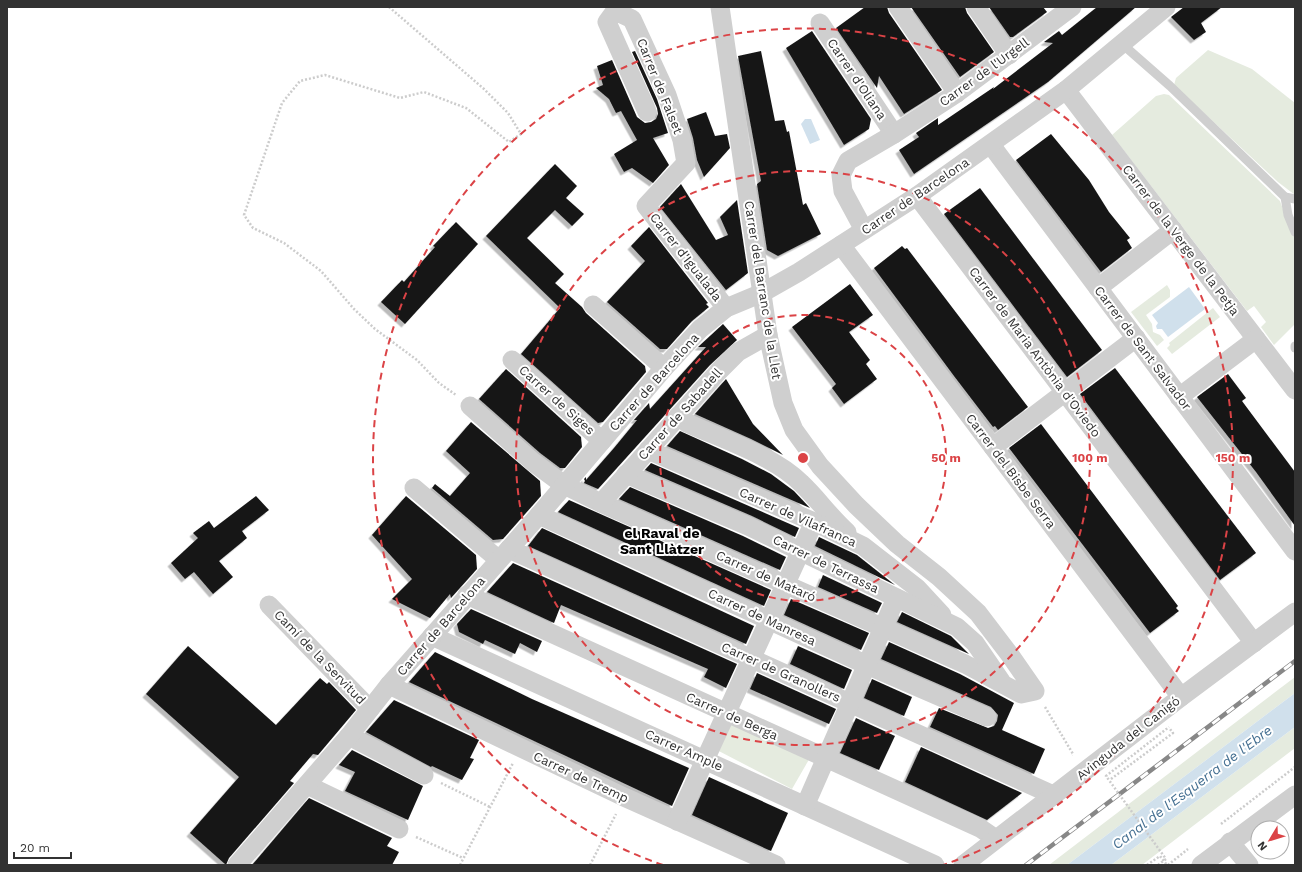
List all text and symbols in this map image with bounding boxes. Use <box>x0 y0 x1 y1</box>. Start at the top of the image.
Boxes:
street label: Carrer de l'Urgell <box>936 35 1032 109</box>
street label: Carrer de Falset <box>634 36 686 137</box>
street label: Carrer d'Oliana <box>824 36 890 123</box>
street label: Carrer de Barcelona <box>858 154 972 238</box>
street label: Carrer de la Verge de la Petja <box>1119 162 1243 319</box>
street label: Carrer del Barranc de la Llet <box>741 200 785 381</box>
street label: Carrer d'Igualada <box>647 210 725 305</box>
street label: Carrer de Maria Antònia d'Oviedo <box>966 264 1104 440</box>
street label: Carrer de Sant Salvador <box>1091 283 1195 413</box>
street label: Carrer de Barcelona <box>606 329 702 434</box>
street label: Carrer de Siges <box>516 362 598 438</box>
street label: Carrer de Sabadell <box>635 365 725 463</box>
street label: Carrer del Bisbe Serra <box>963 411 1059 532</box>
centre of rings <box>796 451 810 465</box>
text: 50 m <box>931 451 961 465</box>
text: 100 m <box>1072 451 1108 465</box>
text: 150 m <box>1216 451 1250 465</box>
street label: Carrer de Vilafranca <box>737 484 860 550</box>
district label: el Raval de Sant Llàtzer <box>620 525 704 557</box>
street label: Carrer de Terrassa <box>771 532 882 596</box>
street label: Carrer de Mataró <box>714 547 818 605</box>
street label: Carrer de Barcelona <box>394 573 489 679</box>
street label: Carrer de Manresa <box>706 585 819 649</box>
street label: Camí de la Servitud <box>271 607 369 707</box>
street label: Carrer de Granollers <box>719 639 843 705</box>
street label: Carrer de Berga <box>684 689 781 743</box>
street label: Avinguda del Canigó <box>1073 693 1183 783</box>
water label: Canal de l'Esquerra de l'Ebre <box>1109 722 1275 852</box>
street label: Carrer Ample <box>643 726 725 774</box>
street label: Carrer de Tremp <box>531 748 631 806</box>
north arrow <box>1250 820 1290 860</box>
scale bar <box>14 834 71 860</box>
text: N <box>1255 839 1270 853</box>
text: 20 m <box>20 841 50 855</box>

